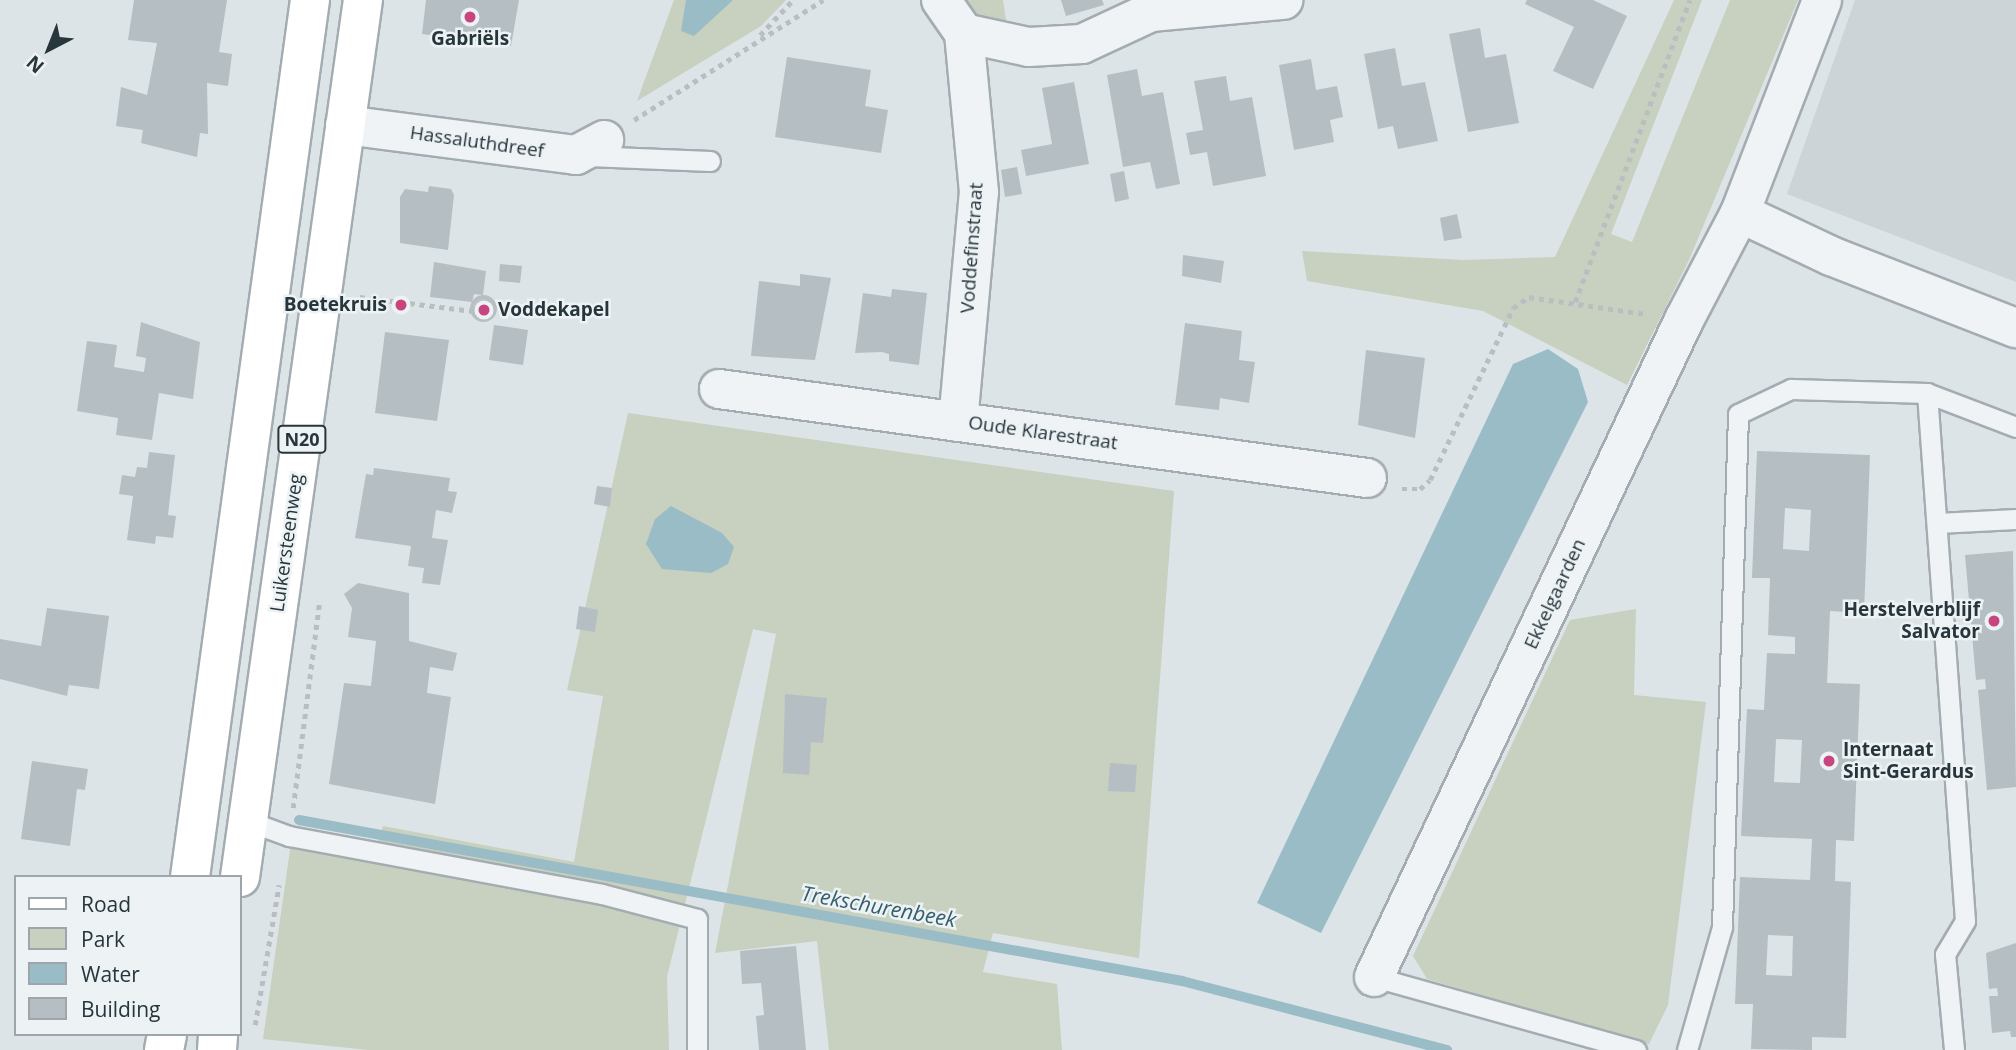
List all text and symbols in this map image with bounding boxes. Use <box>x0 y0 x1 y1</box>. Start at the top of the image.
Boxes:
marker: Gabriëls <box>462 9 478 25</box>
north arrow <box>14 14 84 84</box>
place label: Gabriëls <box>431 28 509 50</box>
text: N <box>21 50 49 79</box>
street label: Hassaluthdreef <box>408 121 546 163</box>
street label: Voddefinstraat <box>956 182 988 314</box>
place label: Boetekruis <box>284 294 387 316</box>
marker: Boetekruis <box>393 297 409 313</box>
place label: Voddekapel <box>498 299 610 321</box>
marker: Voddekapel <box>476 302 492 318</box>
street label: Oude Klarestraat <box>967 411 1119 455</box>
road number: N20 <box>276 424 328 454</box>
street label: Luikersteenweg <box>266 472 308 614</box>
street label: Ekkelgaarden <box>1519 535 1591 653</box>
place label: Herstelverblijf Salvator <box>1843 599 1980 643</box>
marker: Herstelverblijf Salvator <box>1986 613 2002 629</box>
place label: Internaat Sint-Gerardus <box>1843 739 1974 783</box>
marker: Internaat Sint-Gerardus <box>1821 753 1837 769</box>
legend <box>14 875 242 1036</box>
water label: Trekschurenbeek <box>800 880 958 932</box>
text: Road <box>81 890 131 918</box>
text: Park <box>81 925 125 953</box>
text: Water <box>81 960 140 988</box>
text: Building <box>81 995 160 1023</box>

